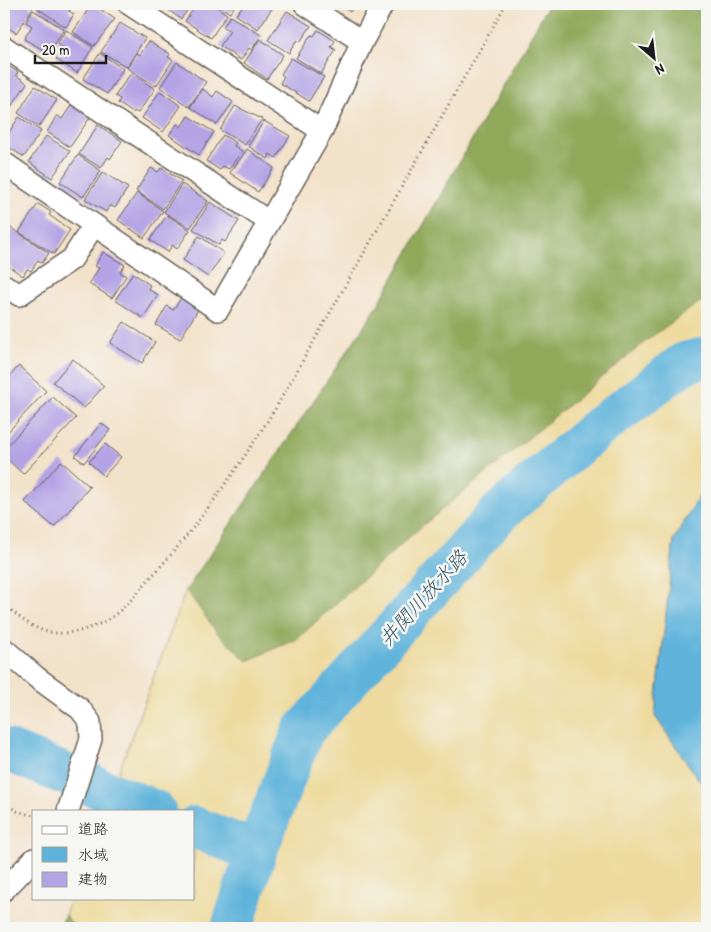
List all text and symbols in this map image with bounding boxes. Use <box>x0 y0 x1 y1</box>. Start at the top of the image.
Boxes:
scale bar <box>35 32 106 64</box>
north arrow <box>628 32 678 82</box>
text: 20 m <box>42 39 69 60</box>
text: N <box>652 60 668 80</box>
water label: 井関川放水路 <box>372 543 473 651</box>
legend <box>32 810 195 900</box>
text: 道路 <box>78 818 108 839</box>
text: 水域 <box>78 844 108 865</box>
text: 建物 <box>78 868 108 889</box>

